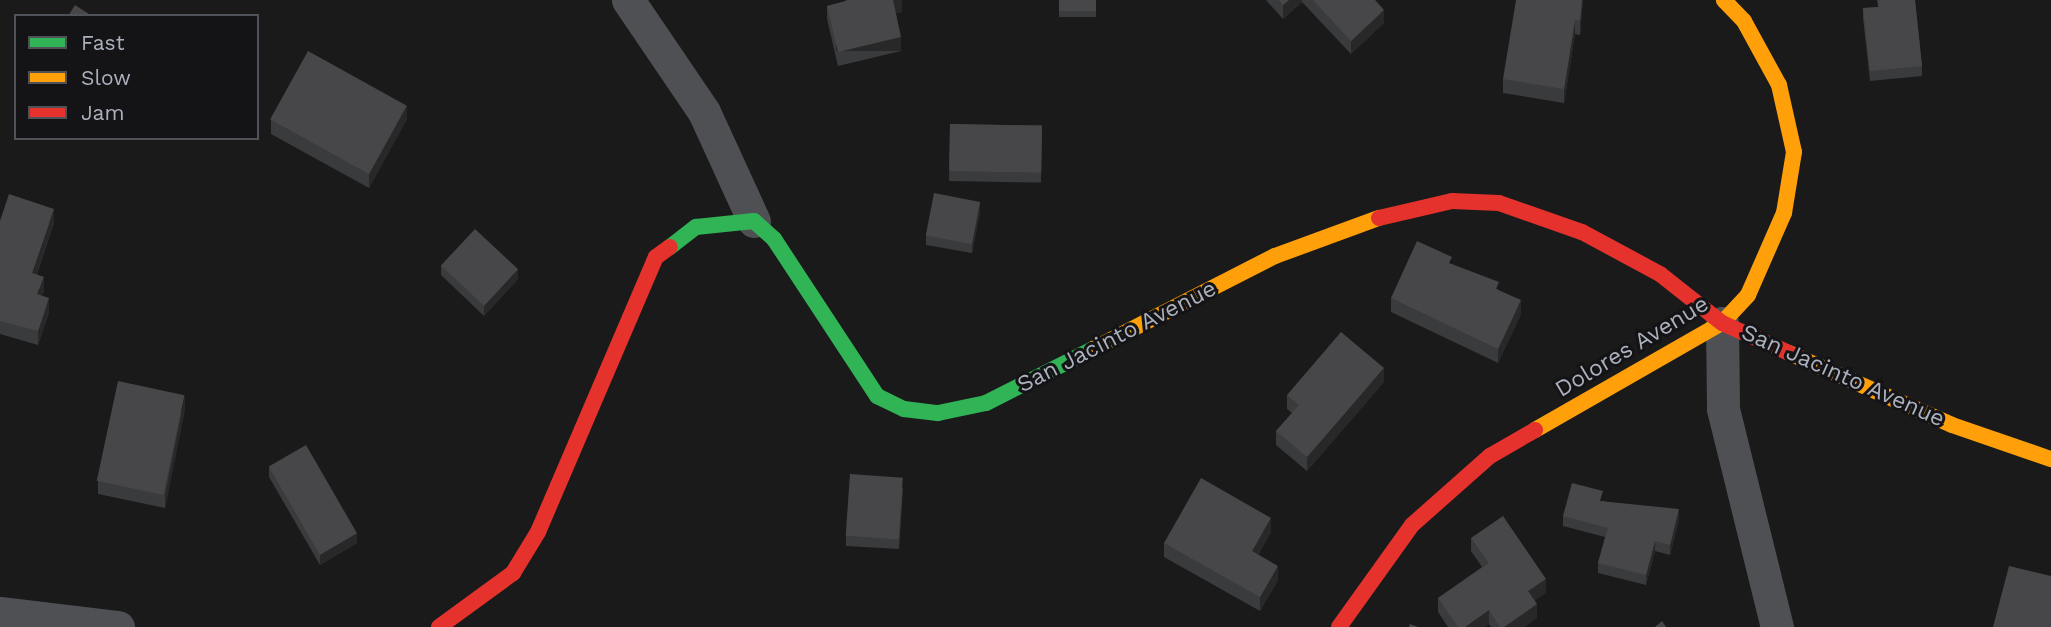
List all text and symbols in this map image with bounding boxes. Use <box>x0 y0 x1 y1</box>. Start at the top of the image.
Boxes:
legend <box>14 14 259 140</box>
text: Fast <box>81 30 125 55</box>
text: Slow <box>81 65 131 90</box>
text: Jam <box>81 100 124 125</box>
street label: San Jacinto Avenue <box>1012 275 1222 399</box>
street label: Dolores Avenue <box>1550 290 1714 404</box>
street label: San Jacinto Avenue <box>1736 318 1950 434</box>

